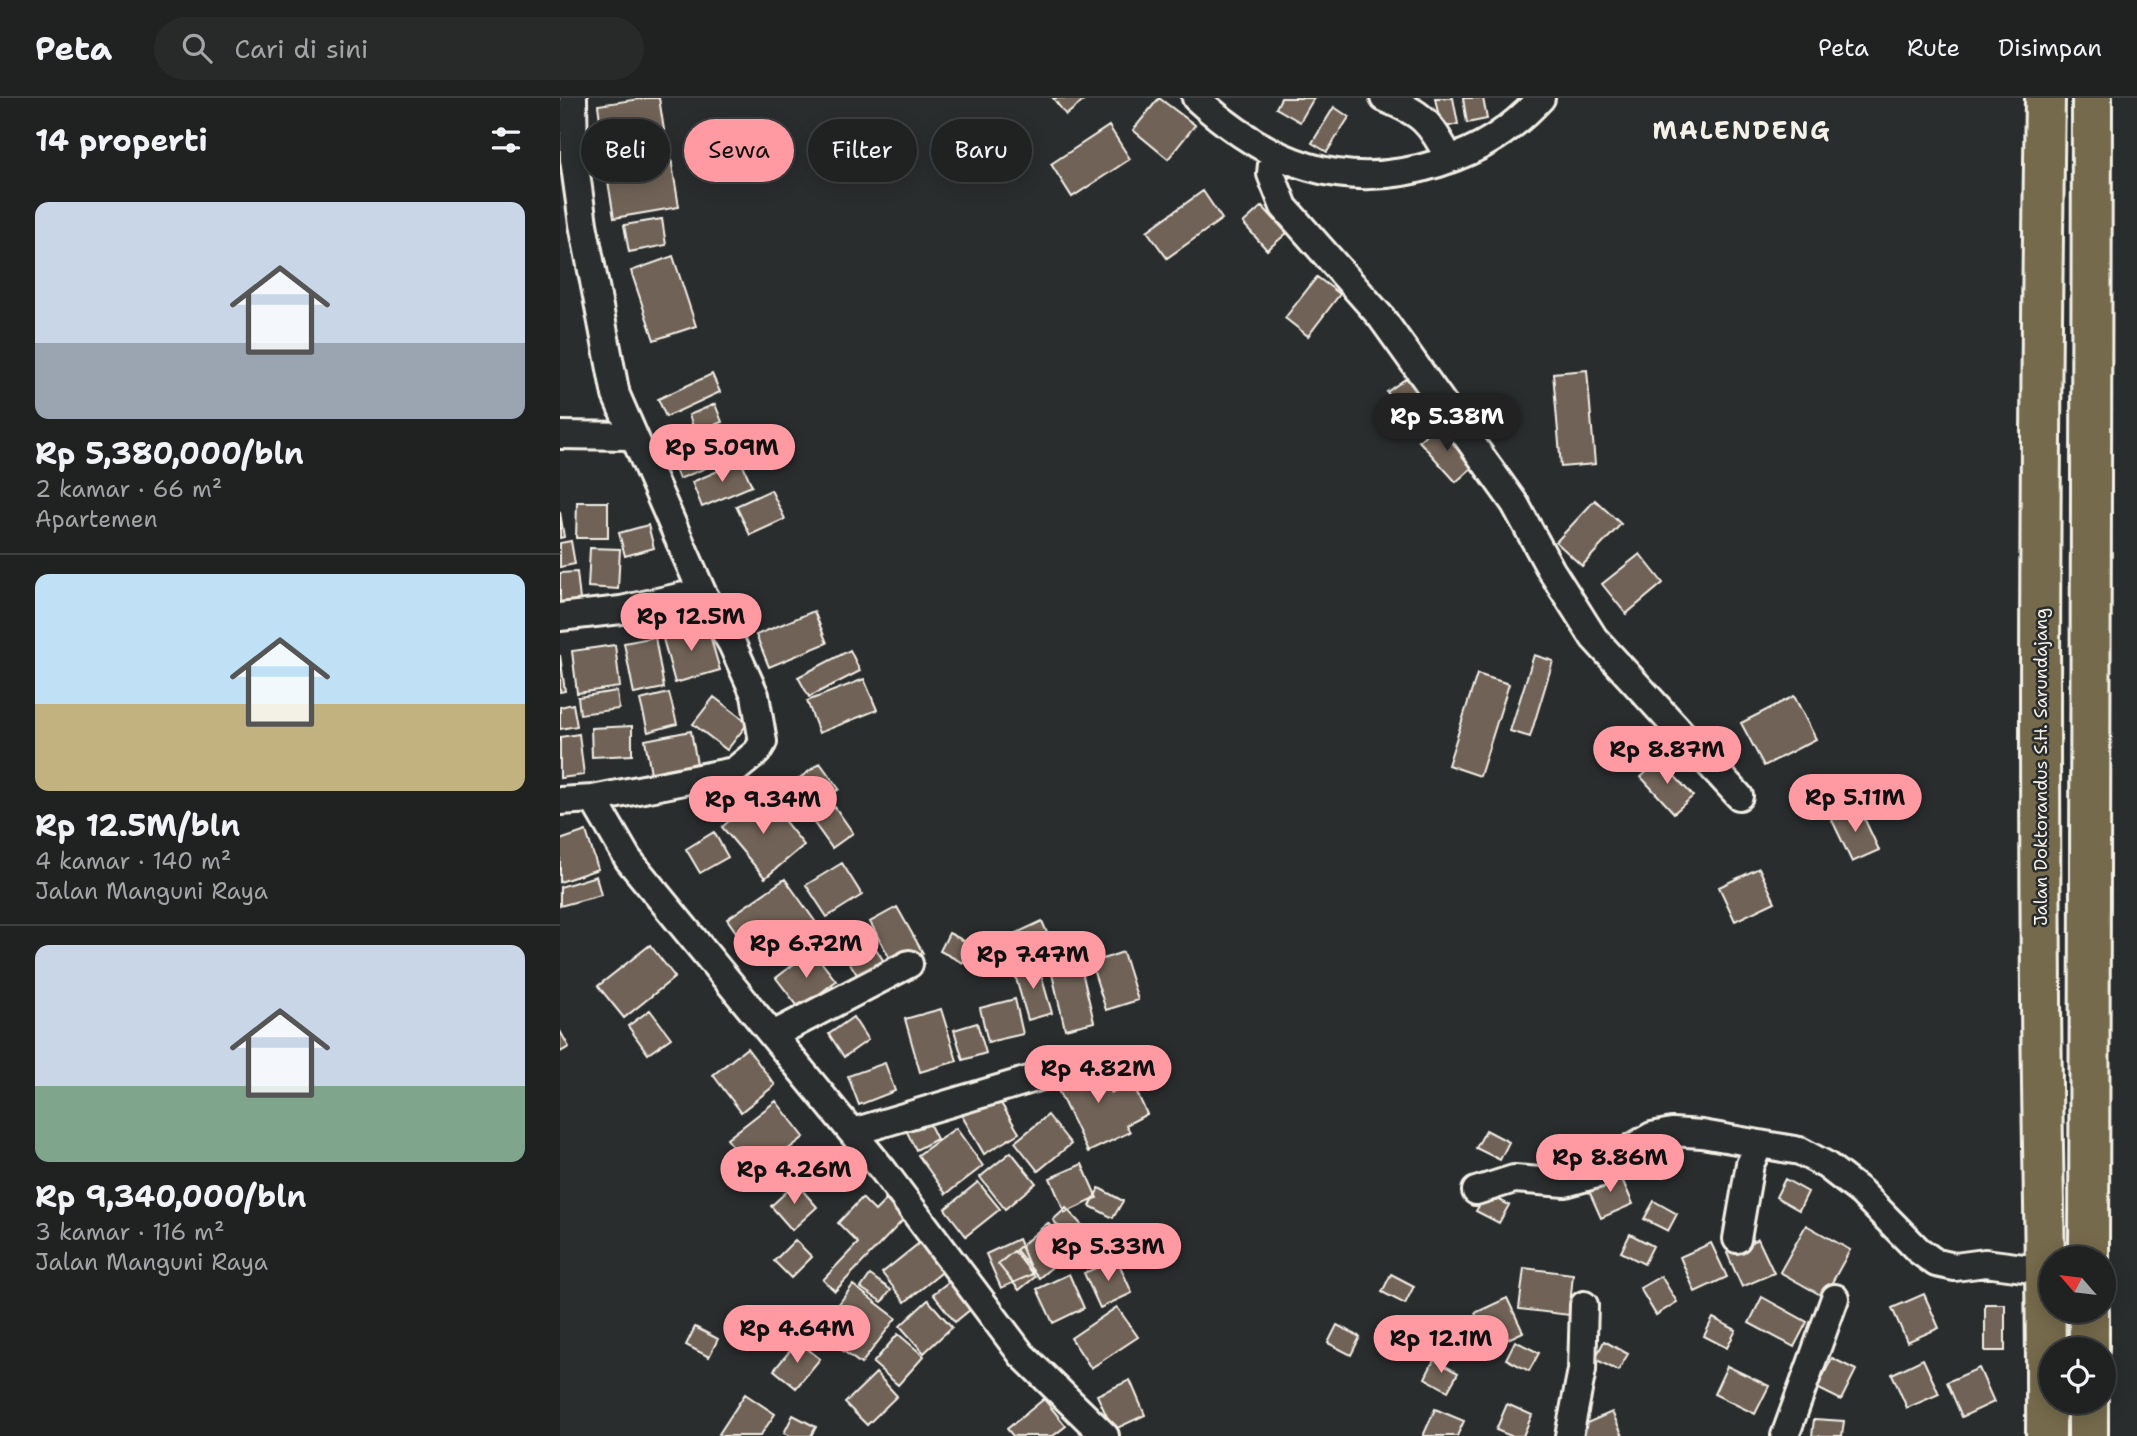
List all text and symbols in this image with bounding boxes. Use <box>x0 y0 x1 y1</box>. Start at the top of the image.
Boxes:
search box <box>154 17 644 80</box>
text: Peta <box>35 26 112 71</box>
icon: search <box>178 29 216 67</box>
text: Cari di sini <box>234 31 368 66</box>
text: Peta <box>1818 32 1869 64</box>
text: Rute <box>1907 32 1960 64</box>
text: Disimpan <box>1998 32 2102 64</box>
district label: MALENDENG <box>1653 115 1831 147</box>
chip: Beli <box>581 119 670 182</box>
chip: Sewa <box>684 119 794 182</box>
chip: Filter <box>808 119 917 182</box>
chip: Baru <box>931 119 1032 182</box>
text: 14 properti <box>35 120 208 161</box>
icon: filters <box>487 121 525 159</box>
icon: home <box>217 247 343 373</box>
pin: Rp 5.38M <box>1375 394 1519 453</box>
text: Rp 5.38M <box>1390 401 1504 431</box>
pin: Rp 5.09M <box>650 424 794 484</box>
text: Rp 5.09M <box>665 432 779 462</box>
text: Rp 5,380,000/bln <box>35 433 304 474</box>
text: 2 kamar · 66 m² <box>35 474 222 504</box>
text: Apartemen <box>35 504 158 534</box>
pin: Rp 12.5M <box>619 594 763 653</box>
text: Rp 12.5M <box>637 601 745 631</box>
street label: Jalan Doktorandus S.H. Sarundajang <box>2029 608 2053 926</box>
icon: home <box>217 619 343 745</box>
pin: Rp 8.87M <box>1595 726 1739 786</box>
text: Rp 8.87M <box>1609 734 1725 764</box>
pin: Rp 5.11M <box>1783 774 1927 834</box>
pin: Rp 9.34M <box>691 776 835 836</box>
text: Rp 5.11M <box>1805 782 1905 812</box>
text: Rp 9.34M <box>705 784 821 814</box>
text: Rp 12.5M/bln <box>35 805 240 846</box>
text: 4 kamar · 140 m² <box>35 846 231 876</box>
text: Jalan Manguni Raya <box>35 876 268 906</box>
pin: Rp 6.72M <box>734 920 878 980</box>
text: Rp 6.72M <box>750 928 862 958</box>
pin: Rp 7.47M <box>961 932 1105 991</box>
text: Rp 7.47M <box>977 939 1089 969</box>
icon: home <box>217 990 343 1116</box>
pin: Rp 4.82M <box>1026 1046 1170 1105</box>
text: Rp 4.82M <box>1040 1053 1156 1083</box>
pin: Rp 8.86M <box>1538 1134 1682 1194</box>
text: Rp 8.86M <box>1552 1142 1668 1172</box>
pin: Rp 4.26M <box>722 1146 866 1206</box>
text: Rp 4.26M <box>736 1154 852 1184</box>
text: Rp 9,340,000/bln <box>35 1176 307 1217</box>
text: 3 kamar · 116 m² <box>35 1217 225 1247</box>
pin: Rp 5.33M <box>1036 1224 1180 1283</box>
text: Rp 5.33M <box>1051 1231 1165 1261</box>
north arrow <box>2039 1246 2116 1323</box>
map controls <box>2039 1246 2116 1414</box>
text: Jalan Manguni Raya <box>35 1247 268 1277</box>
pin: Rp 4.64M <box>725 1306 869 1365</box>
text: Rp 4.64M <box>739 1313 855 1343</box>
pin: Rp 12.1M <box>1369 1316 1513 1375</box>
text: Rp 12.1M <box>1390 1323 1492 1353</box>
button: locate <box>2039 1337 2116 1414</box>

